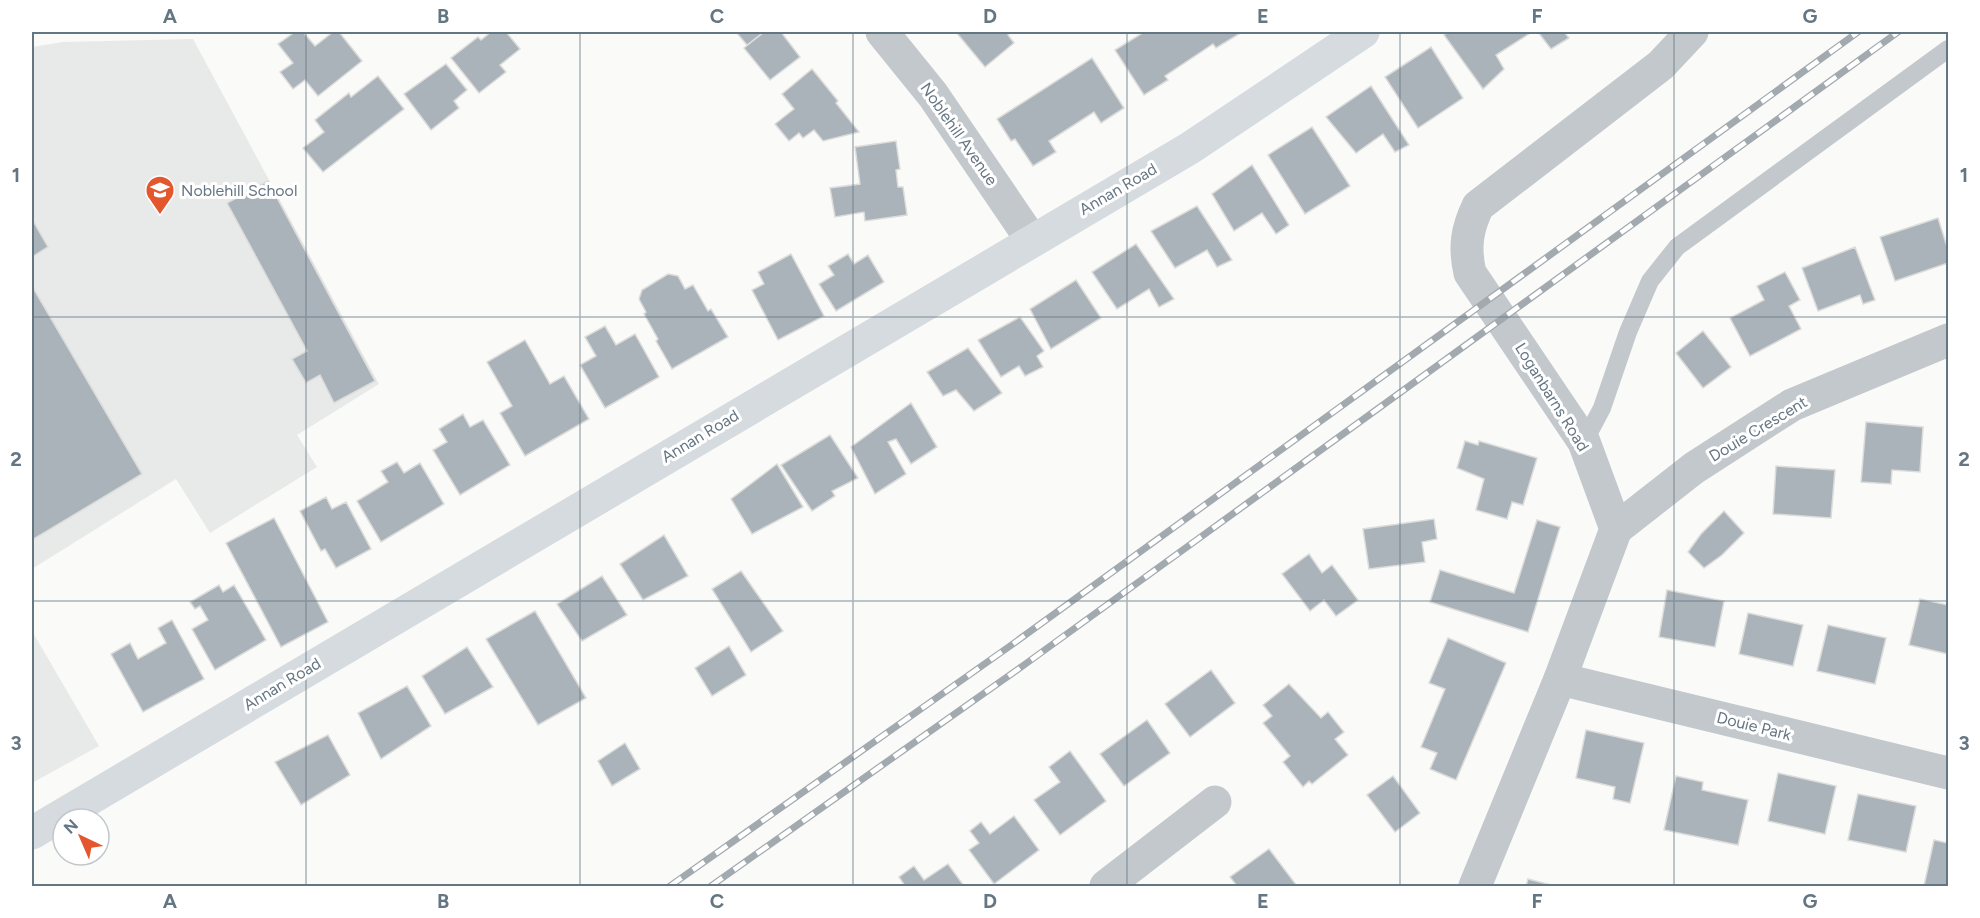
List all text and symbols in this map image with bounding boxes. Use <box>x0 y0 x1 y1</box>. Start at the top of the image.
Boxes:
text: A <box>163 4 178 28</box>
text: B <box>437 4 449 28</box>
text: C <box>710 4 724 28</box>
text: D <box>983 4 997 28</box>
text: E <box>1257 4 1269 28</box>
text: F <box>1531 4 1543 28</box>
text: G <box>1803 4 1818 28</box>
street label: Noblehill Avenue <box>917 79 1002 189</box>
street label: Annan Road <box>1076 159 1160 219</box>
text: 1 <box>12 163 20 187</box>
text: 1 <box>1960 163 1968 187</box>
school or university icon: Noblehill School <box>144 174 176 216</box>
place label: Noblehill School <box>181 181 297 200</box>
street label: Loganbarns Road <box>1511 339 1593 455</box>
street label: Douie Crescent <box>1705 392 1811 466</box>
street label: Annan Road <box>658 406 742 466</box>
text: 2 <box>10 447 22 471</box>
text: 2 <box>1958 447 1970 471</box>
street label: Annan Road <box>240 654 324 714</box>
street label: Douie Park <box>1715 708 1793 744</box>
text: 3 <box>10 731 22 755</box>
text: 3 <box>1958 731 1970 755</box>
north arrow <box>51 807 111 867</box>
text: N <box>60 815 82 838</box>
text: A <box>163 889 178 913</box>
text: B <box>437 889 449 913</box>
text: C <box>710 889 724 913</box>
text: D <box>983 889 997 913</box>
text: E <box>1257 889 1269 913</box>
text: F <box>1531 889 1543 913</box>
text: G <box>1803 889 1818 913</box>

